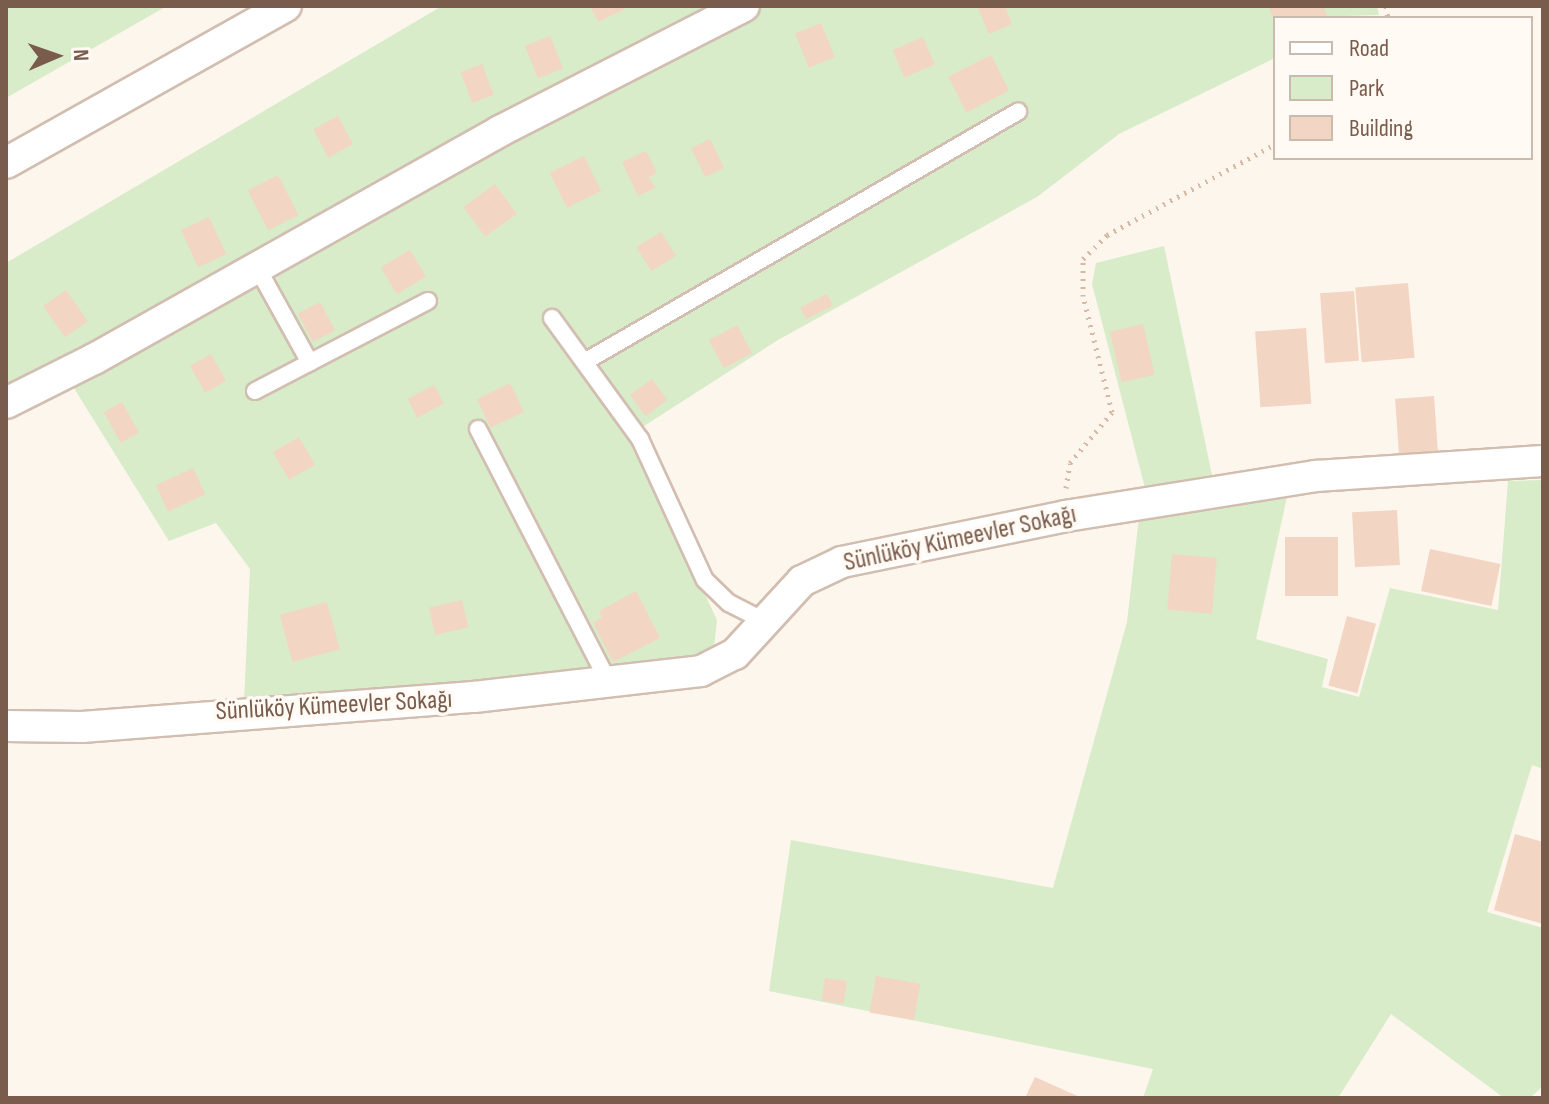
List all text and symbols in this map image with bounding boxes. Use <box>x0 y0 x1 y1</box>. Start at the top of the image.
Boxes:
north arrow <box>16 16 96 96</box>
legend <box>1273 16 1533 160</box>
text: Road <box>1349 34 1389 63</box>
text: N <box>67 49 94 61</box>
text: Park <box>1349 74 1384 103</box>
text: Building <box>1349 114 1413 143</box>
street label: Sünlüköy Kümeevler Sokağı <box>841 499 1079 579</box>
street label: Sünlüköy Kümeevler Sokağı <box>215 684 453 728</box>

